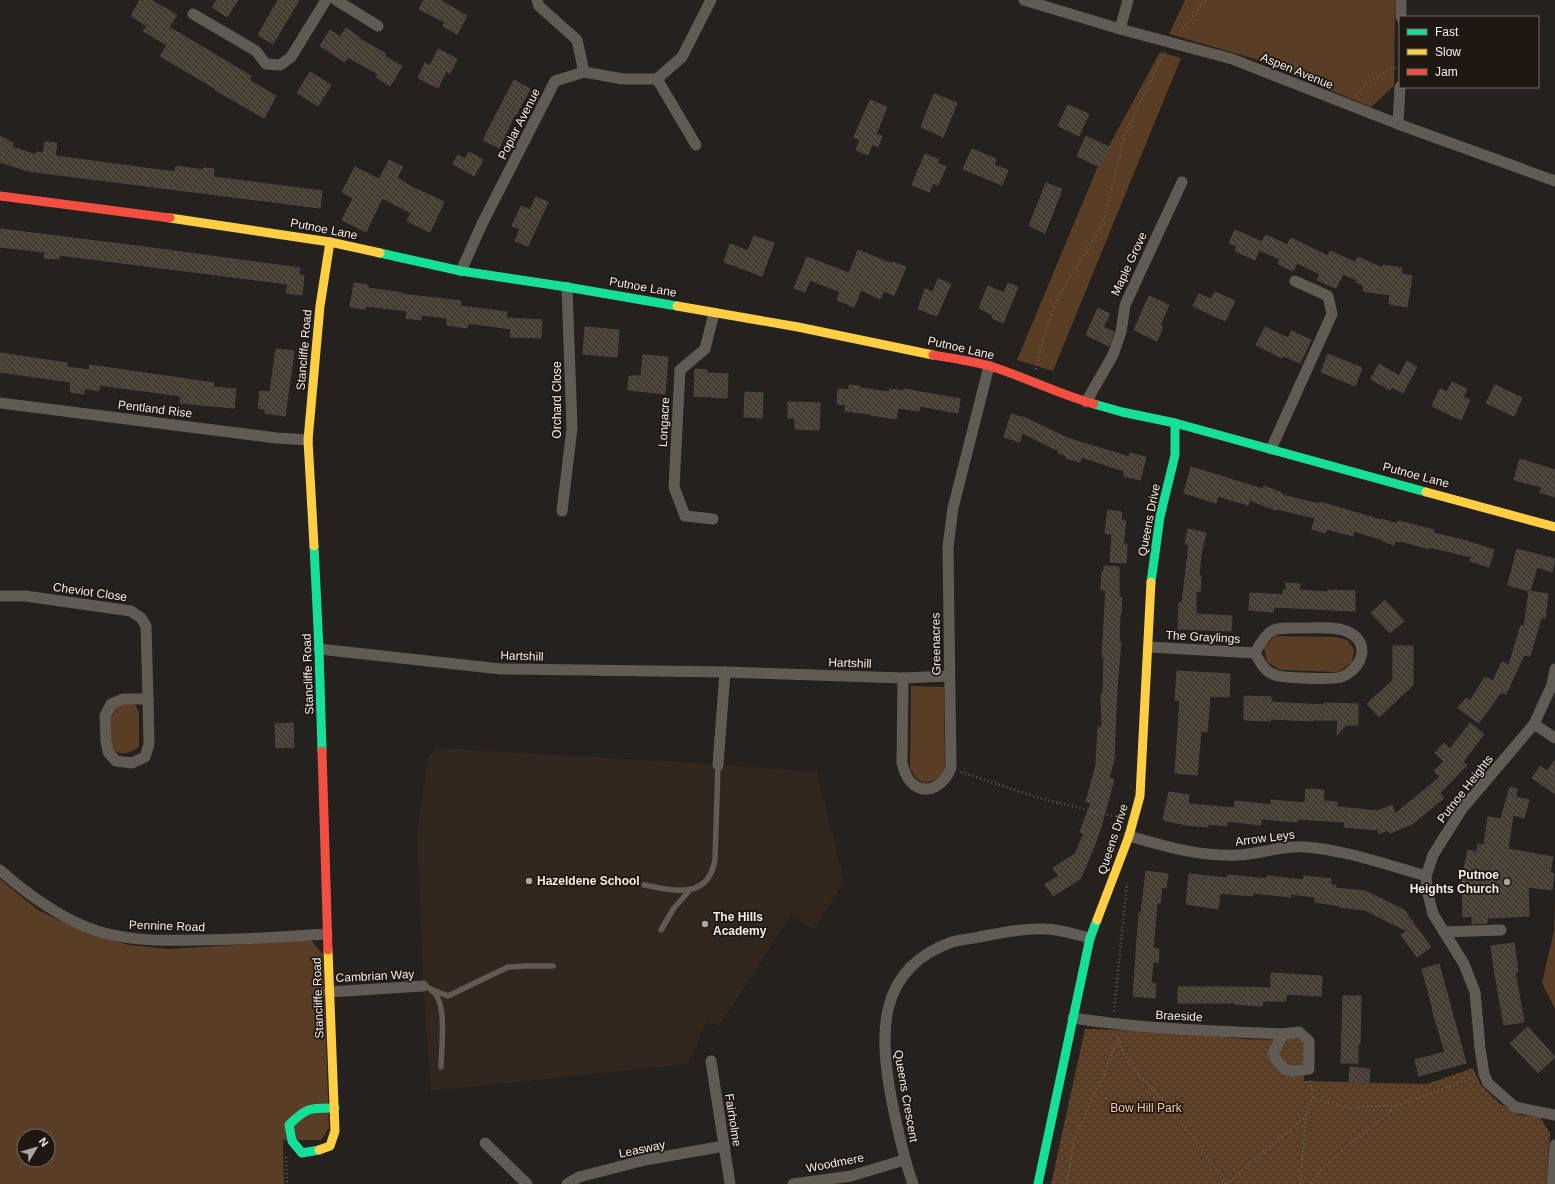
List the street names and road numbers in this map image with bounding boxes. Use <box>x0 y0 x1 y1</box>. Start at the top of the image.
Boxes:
street label: Aspen Avenue <box>1259 50 1336 92</box>
street label: Poplar Avenue <box>495 86 543 162</box>
street label: Putnoe Lane <box>289 216 359 242</box>
street label: Maple Grove <box>1108 230 1150 298</box>
street label: Putnoe Lane <box>608 274 678 300</box>
street label: Stancliffe Road <box>293 309 315 391</box>
street label: Putnoe Lane <box>926 334 996 363</box>
street label: Orchard Close <box>550 361 564 439</box>
street label: Longacre <box>656 396 672 447</box>
street label: Pentland Rise <box>117 397 193 421</box>
street label: Putnoe Lane <box>1381 459 1451 491</box>
street label: Queens Drive <box>1135 482 1163 557</box>
street label: Cheviot Close <box>52 580 128 604</box>
street label: Greenacres <box>928 613 944 675</box>
street label: The Graylings <box>1165 628 1241 646</box>
street label: Stancliffe Road <box>300 633 316 715</box>
street label: Hartshill <box>500 648 544 664</box>
street label: Hartshill <box>828 655 872 671</box>
street label: Putnoe Heights <box>1434 752 1496 826</box>
street label: Queens Drive <box>1095 802 1131 876</box>
street label: Arrow Leys <box>1234 827 1296 849</box>
street label: Pennine Road <box>129 918 205 934</box>
street label: Stancliffe Road <box>310 957 326 1039</box>
street label: Cambrian Way <box>335 967 415 985</box>
street label: Braeside <box>1155 1008 1203 1024</box>
street label: Queens Crescent <box>891 1049 921 1144</box>
street label: Fairholme <box>722 1093 744 1148</box>
street label: Leasway <box>617 1137 667 1161</box>
street label: Woodmere <box>805 1150 865 1175</box>

